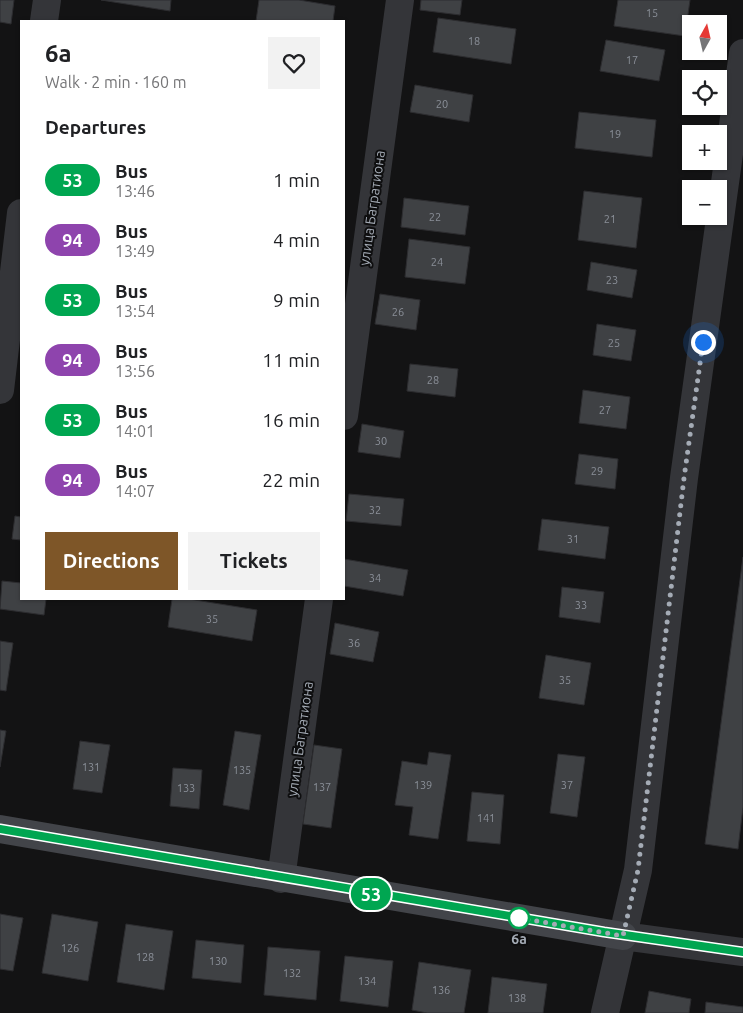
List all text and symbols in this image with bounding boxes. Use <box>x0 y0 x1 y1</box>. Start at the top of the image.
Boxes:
house number: 15 <box>646 7 658 19</box>
north arrow <box>682 15 728 60</box>
map controls <box>682 15 727 225</box>
house number: 18 <box>468 35 480 47</box>
button: heart <box>268 37 320 89</box>
text: 6а <box>45 40 72 67</box>
house number: 17 <box>626 54 638 66</box>
button: locate <box>682 70 727 115</box>
text: Walk · 2 min · 160 m <box>45 73 187 91</box>
house number: 20 <box>436 98 448 110</box>
text: Departures <box>45 116 146 138</box>
button: + <box>682 125 727 170</box>
house number: 19 <box>609 128 621 140</box>
street label: улица Багратиона <box>356 149 388 267</box>
text: Bus <box>115 160 148 182</box>
text: 1 min <box>273 169 320 191</box>
text: 53 <box>62 170 83 190</box>
button: − <box>682 180 727 225</box>
text: 13:46 <box>115 182 155 200</box>
house number: 22 <box>429 211 441 223</box>
house number: 21 <box>604 213 616 225</box>
text: Bus <box>115 220 148 242</box>
text: 4 min <box>273 229 320 251</box>
text: 94 <box>62 230 83 250</box>
text: 13:49 <box>115 242 155 260</box>
house number: 24 <box>431 256 443 268</box>
house number: 23 <box>606 274 618 286</box>
text: Bus <box>115 280 148 302</box>
text: 9 min <box>273 289 320 311</box>
text: 53 <box>62 290 83 310</box>
text: 13:54 <box>115 302 155 320</box>
house number: 26 <box>392 306 404 318</box>
your location <box>691 330 716 355</box>
house number: 25 <box>608 337 620 349</box>
text: Bus <box>115 340 148 362</box>
text: 11 min <box>262 349 320 371</box>
text: 94 <box>62 350 83 370</box>
text: 13:56 <box>115 362 155 380</box>
house number: 28 <box>427 374 439 386</box>
text: Bus <box>115 400 148 422</box>
house number: 27 <box>599 404 611 416</box>
text: 16 min <box>262 409 320 431</box>
text: 53 <box>62 410 83 430</box>
text: 14:01 <box>115 422 155 440</box>
house number: 30 <box>375 435 387 447</box>
text: Bus <box>115 460 148 482</box>
house number: 29 <box>591 465 603 477</box>
text: 22 min <box>262 469 320 491</box>
text: 94 <box>62 470 83 490</box>
text: 14:07 <box>115 482 155 500</box>
house number: 32 <box>369 504 381 516</box>
button: Directions <box>45 532 178 590</box>
button: Tickets <box>188 532 320 590</box>
house number: 31 <box>567 533 579 545</box>
house number: 34 <box>369 572 381 584</box>
house number: 33 <box>575 599 587 611</box>
house number: 35 <box>206 613 218 625</box>
house number: 36 <box>348 637 360 649</box>
house number: 35 <box>559 674 571 686</box>
street label: улица Багратиона <box>284 680 316 798</box>
house number: 131 <box>82 761 100 773</box>
house number: 135 <box>233 764 251 776</box>
house number: 139 <box>414 779 432 791</box>
house number: 37 <box>561 779 573 791</box>
house number: 137 <box>313 781 331 793</box>
house number: 133 <box>177 782 195 794</box>
house number: 141 <box>477 812 495 824</box>
line badge: 53 <box>348 878 394 910</box>
text: 53 <box>361 884 381 904</box>
marker: 6а <box>508 907 530 929</box>
place label: 6а <box>511 931 527 947</box>
house number: 126 <box>61 942 79 954</box>
house number: 128 <box>136 951 154 963</box>
house number: 130 <box>209 955 227 967</box>
house number: 132 <box>283 967 301 979</box>
house number: 134 <box>358 975 376 987</box>
house number: 136 <box>432 984 450 996</box>
house number: 138 <box>508 992 526 1004</box>

